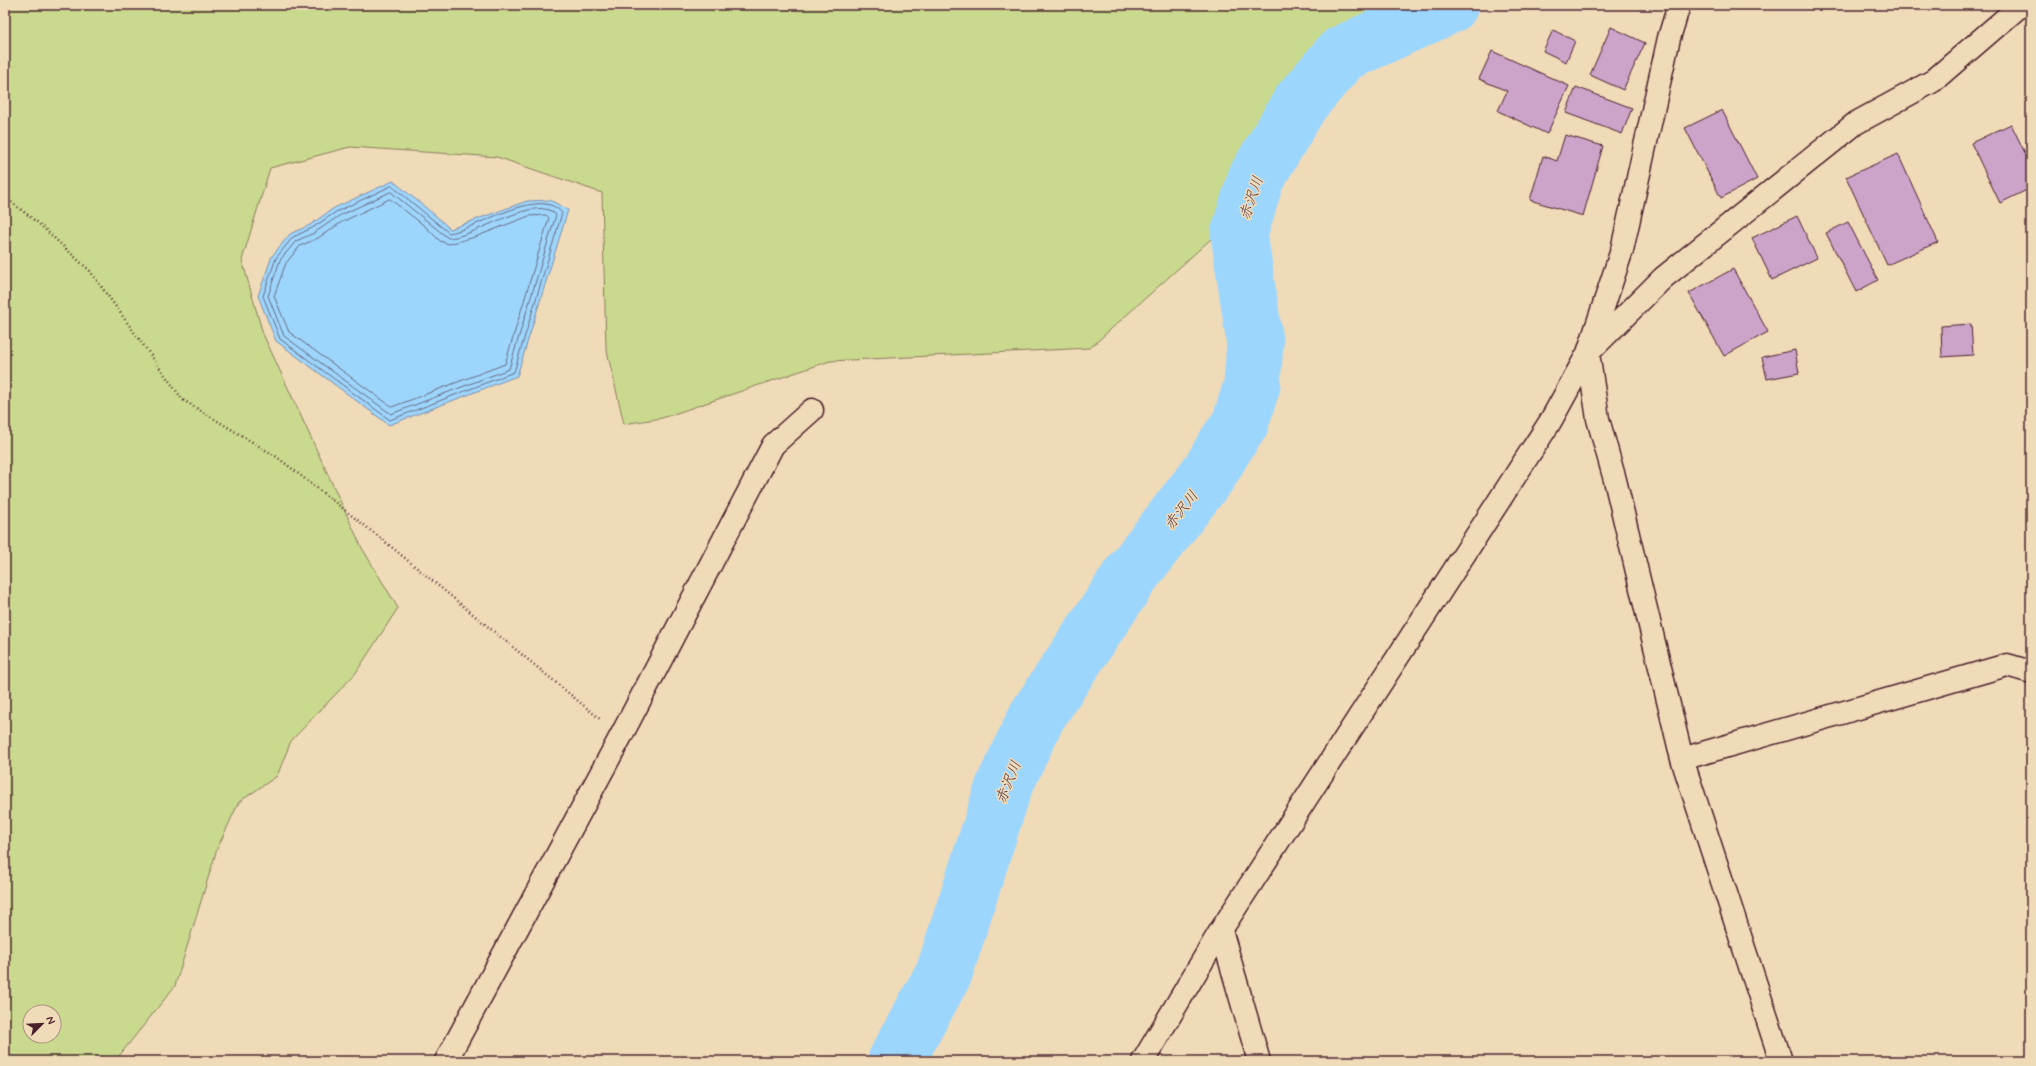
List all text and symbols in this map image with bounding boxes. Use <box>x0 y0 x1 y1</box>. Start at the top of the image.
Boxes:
water label: 赤沢川 <box>1235 174 1269 223</box>
water label: 赤沢川 <box>1160 487 1204 535</box>
water label: 赤沢川 <box>991 758 1027 807</box>
north arrow <box>22 1004 62 1044</box>
text: N <box>42 1014 58 1027</box>

